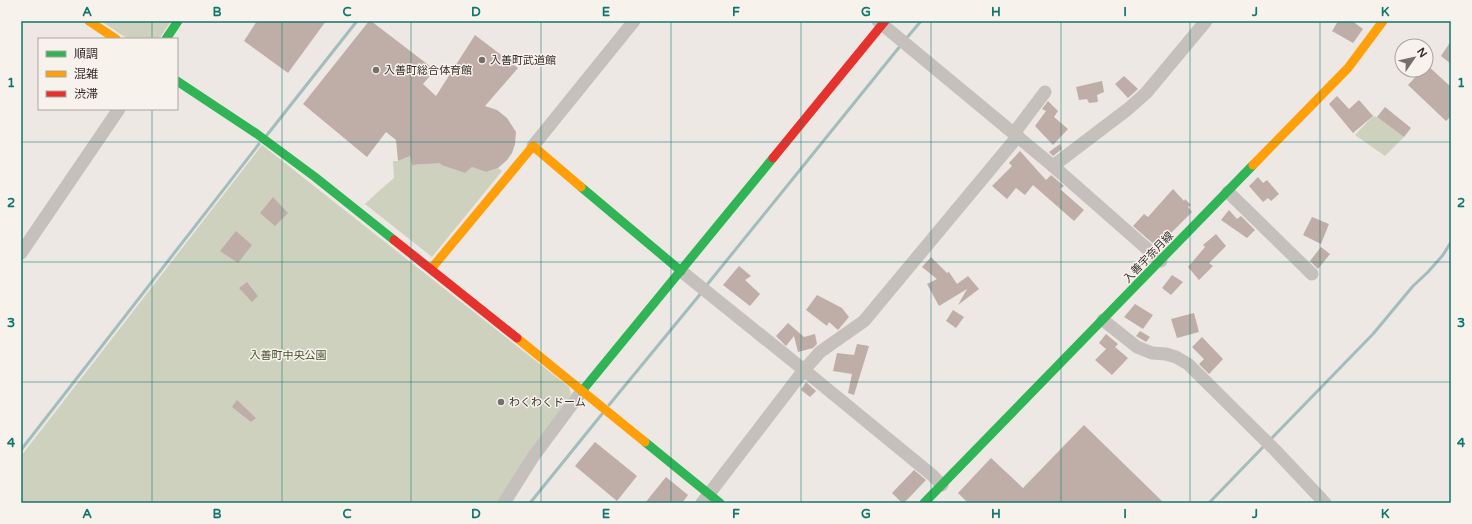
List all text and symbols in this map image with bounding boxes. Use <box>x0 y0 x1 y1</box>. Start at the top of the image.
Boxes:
text: A <box>82 4 92 20</box>
text: B <box>212 4 222 20</box>
text: C <box>342 4 352 20</box>
text: D <box>471 4 481 20</box>
text: E <box>602 4 610 20</box>
text: F <box>732 4 740 20</box>
text: G <box>861 4 871 20</box>
text: H <box>991 4 1001 20</box>
text: I <box>1123 4 1127 20</box>
text: J <box>1251 4 1258 20</box>
text: K <box>1381 4 1390 20</box>
legend <box>38 38 178 110</box>
north arrow <box>1394 38 1434 78</box>
text: N <box>1414 45 1430 60</box>
text: 順調 <box>74 47 98 61</box>
place label: 入善町武道館 <box>490 54 556 67</box>
marker: 入善町武道館 <box>477 55 487 65</box>
place label: 入善町総合体育館 <box>384 64 472 77</box>
marker: 入善町総合体育館 <box>371 65 381 75</box>
text: 混雑 <box>74 67 98 81</box>
text: 1 <box>7 75 15 91</box>
text: 1 <box>1457 75 1465 91</box>
text: 渋滞 <box>74 87 98 101</box>
text: 2 <box>7 195 15 211</box>
text: 2 <box>1457 195 1465 211</box>
street label: 入善宇奈月線 <box>1121 229 1176 286</box>
text: 3 <box>7 315 15 331</box>
text: 3 <box>1457 315 1465 331</box>
park label: 入善町中央公園 <box>250 349 327 362</box>
place label: わくわくドーム <box>509 396 586 409</box>
marker: わくわくドーム <box>496 397 506 407</box>
text: 4 <box>7 435 16 451</box>
text: 4 <box>1457 435 1466 451</box>
text: A <box>82 506 92 522</box>
text: B <box>212 506 222 522</box>
text: C <box>342 506 352 522</box>
text: D <box>471 506 481 522</box>
text: E <box>602 506 610 522</box>
text: F <box>732 506 740 522</box>
text: G <box>861 506 871 522</box>
text: H <box>991 506 1001 522</box>
text: I <box>1123 506 1127 522</box>
text: J <box>1251 506 1258 522</box>
text: K <box>1381 506 1390 522</box>

